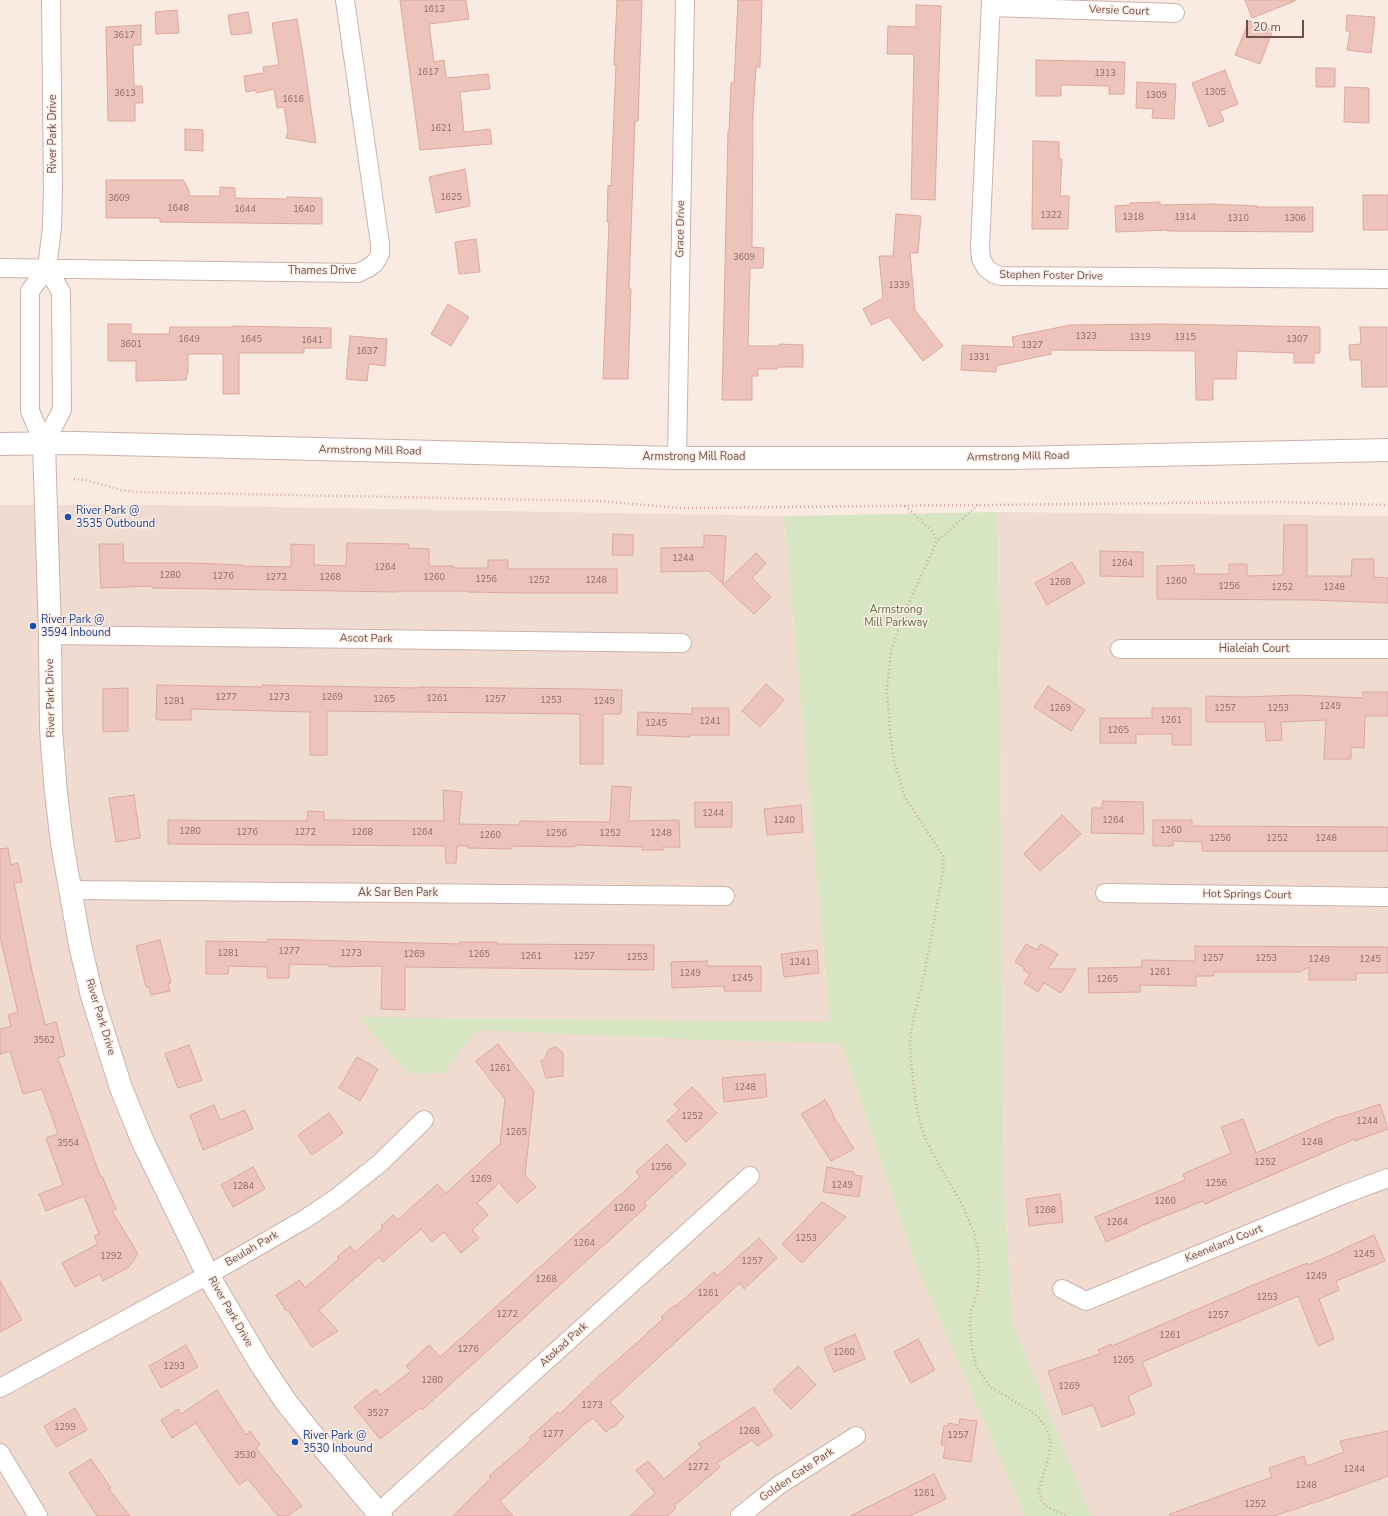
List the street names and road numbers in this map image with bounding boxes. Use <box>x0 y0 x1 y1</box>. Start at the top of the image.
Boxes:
street label: Versie Court <box>1089 3 1149 19</box>
street label: River Park Drive <box>46 95 60 173</box>
street label: Grace Drive <box>674 200 688 258</box>
street label: Thames Drive <box>288 264 356 278</box>
street label: Stephen Foster Drive <box>999 268 1103 284</box>
street label: Armstrong Mill Road <box>318 444 422 458</box>
street label: Armstrong Mill Road <box>643 450 745 464</box>
street label: Armstrong Mill Road <box>966 450 1070 464</box>
street label: Ascot Park <box>339 632 393 646</box>
street label: Hialeiah Court <box>1219 642 1289 656</box>
street label: River Park Drive <box>44 658 58 738</box>
street label: Ak Sar Ben Park <box>358 886 438 900</box>
street label: Hot Springs Court <box>1202 888 1292 902</box>
street label: River Park Drive <box>82 977 118 1057</box>
street label: Keeneland Court <box>1183 1222 1265 1266</box>
street label: Beulah Park <box>223 1228 281 1270</box>
street label: River Park Drive <box>205 1274 255 1350</box>
street label: Atokad Park <box>537 1320 591 1370</box>
street label: Golden Gate Park <box>757 1445 837 1505</box>

